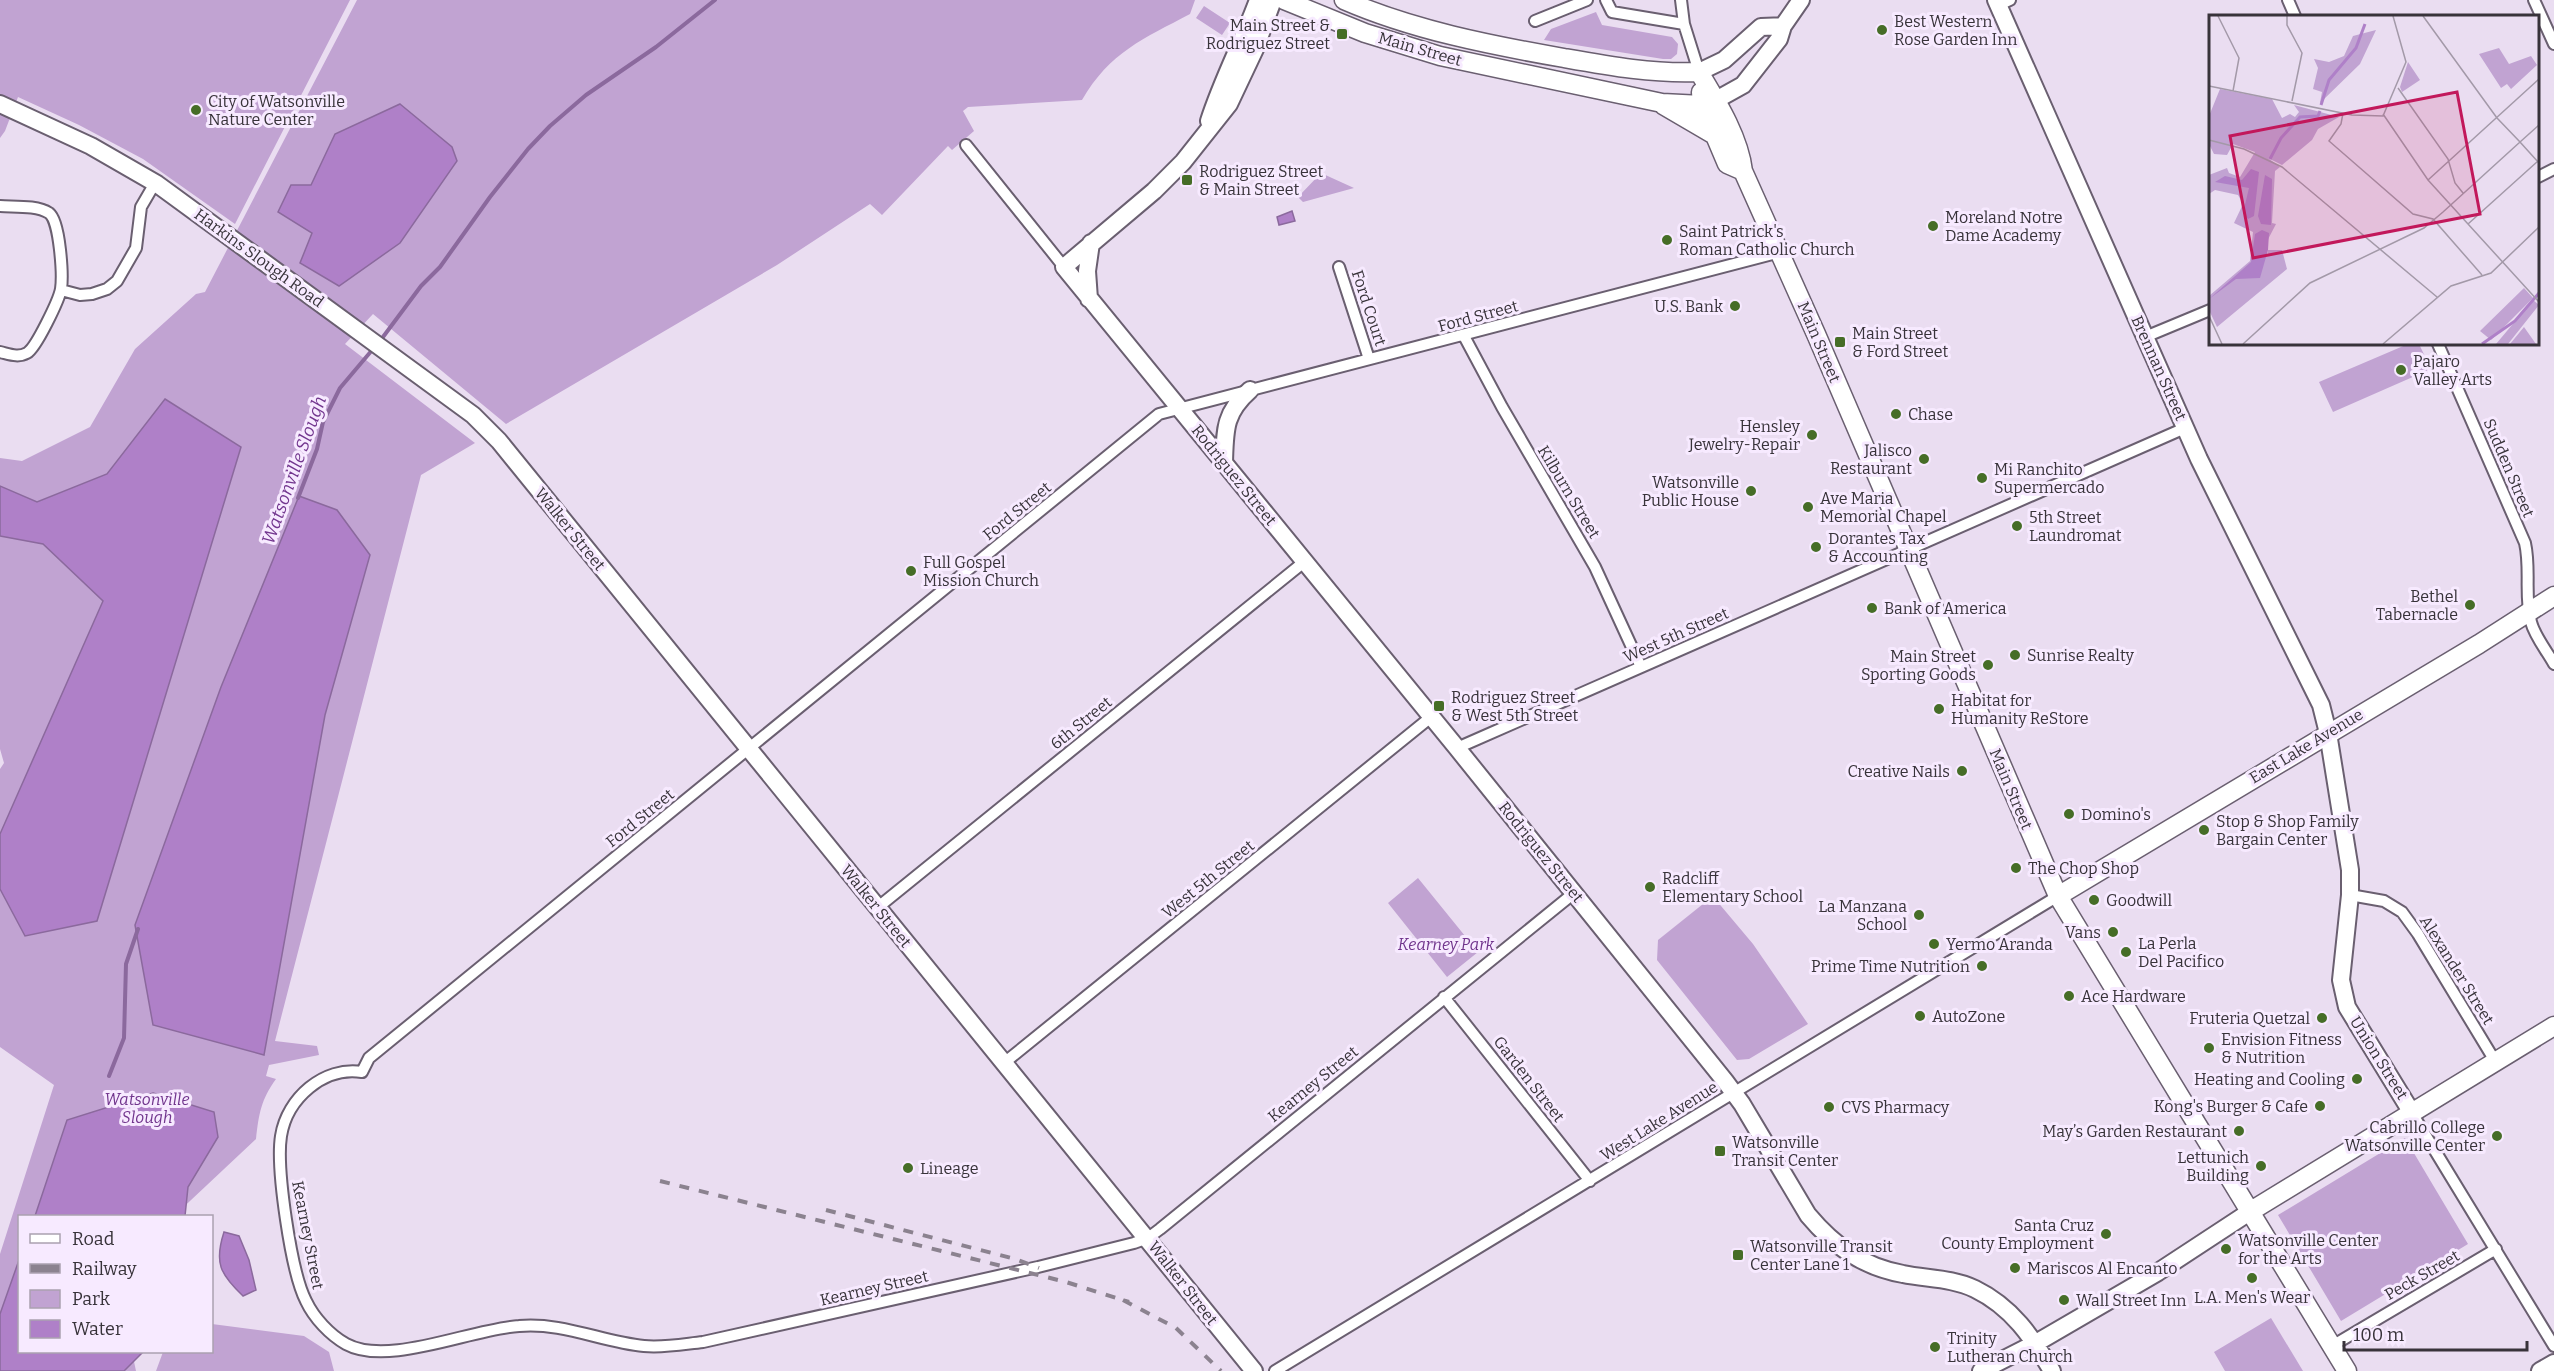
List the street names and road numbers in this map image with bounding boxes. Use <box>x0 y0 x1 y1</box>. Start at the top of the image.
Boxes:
street label: Main Street <box>1376 28 1464 70</box>
street label: Harkins Slough Road <box>191 205 328 312</box>
street label: Ford Court <box>1348 268 1390 349</box>
street label: Ford Street <box>1436 296 1520 336</box>
street label: Main Street <box>1793 299 1845 385</box>
street label: Brennan Street <box>2127 313 2191 424</box>
street label: Sudden Street <box>2480 416 2538 520</box>
street label: Rodriguez Street <box>1188 421 1281 529</box>
street label: Kilburn Street <box>1534 442 1604 542</box>
street label: Ford Street <box>979 478 1055 544</box>
street label: Walker Street <box>531 484 609 574</box>
street label: West 5th Street <box>1620 603 1732 667</box>
street label: 6th Street <box>1047 692 1116 753</box>
street label: East Lake Avenue <box>2246 705 2366 787</box>
street label: Main Street <box>1985 746 2037 832</box>
street label: Ford Street <box>602 785 678 851</box>
street label: Rodriguez Street <box>1495 798 1588 906</box>
street label: West 5th Street <box>1158 836 1258 922</box>
street label: Walker Street <box>837 861 915 951</box>
street label: Alexander Street <box>2416 912 2498 1028</box>
street label: Union Street <box>2346 1013 2412 1103</box>
street label: Garden Street <box>1490 1032 1569 1126</box>
street label: Kearney Street <box>1264 1042 1362 1126</box>
street label: West Lake Avenue <box>1597 1077 1721 1165</box>
street label: Kearney Street <box>288 1179 328 1291</box>
street label: Walker Street <box>1144 1237 1222 1329</box>
street label: Peck Street <box>2381 1246 2463 1304</box>
street label: Kearney Street <box>818 1266 930 1310</box>

